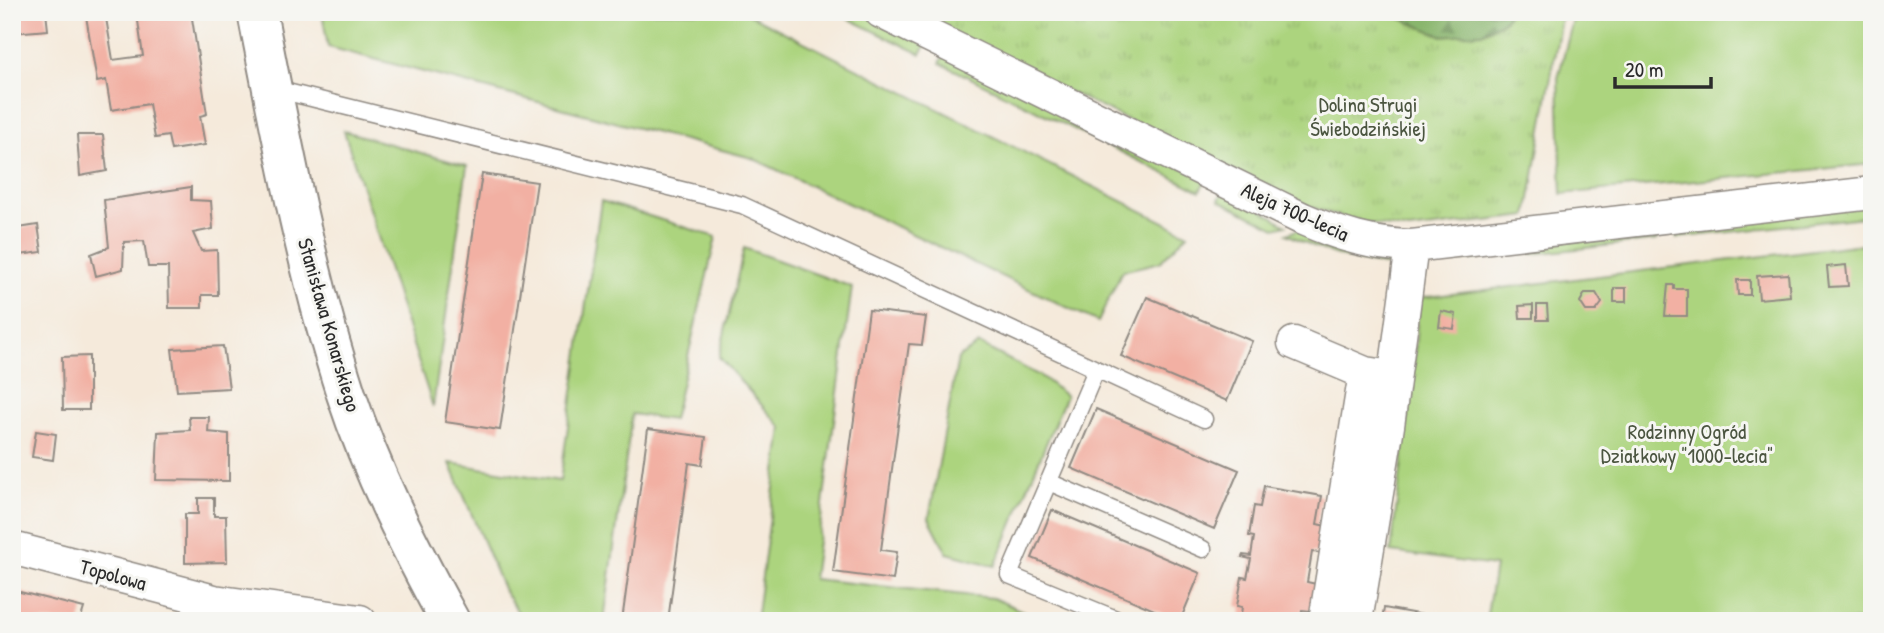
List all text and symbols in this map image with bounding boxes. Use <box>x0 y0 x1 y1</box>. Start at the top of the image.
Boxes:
scale bar <box>1615 46 1711 90</box>
text: 20 m <box>1625 55 1663 84</box>
park label: Dolina Strugi Świebodzińskiej <box>1310 90 1426 143</box>
street label: Aleja 700-lecia <box>1237 175 1354 248</box>
street label: Stanisława Konarskiego <box>291 235 368 415</box>
park label: Rodzinny Ogród Działkowy "1000-lecia" <box>1601 417 1773 470</box>
street label: Topolowa <box>77 552 150 597</box>

